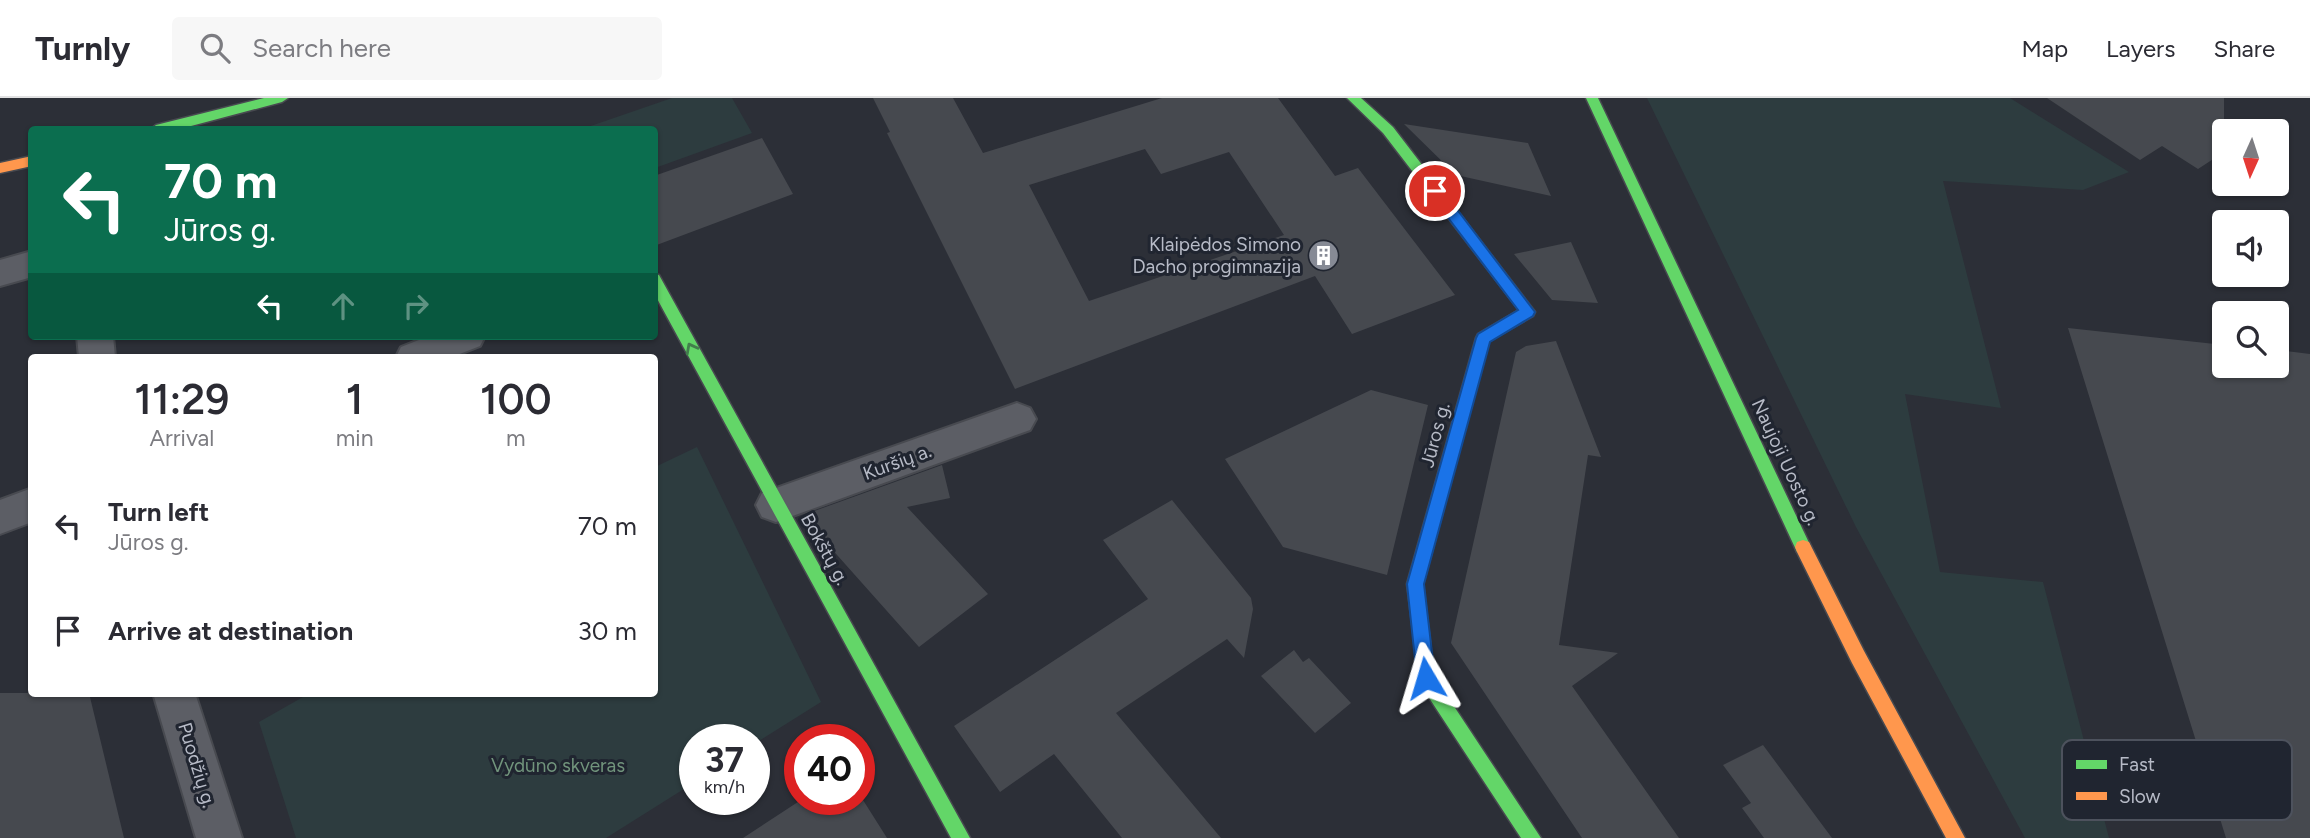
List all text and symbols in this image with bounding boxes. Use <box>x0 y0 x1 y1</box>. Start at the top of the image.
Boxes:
search box <box>172 17 662 80</box>
text: Turnly <box>35 29 130 68</box>
icon: search <box>196 29 234 67</box>
text: Search here <box>252 32 391 64</box>
text: Map <box>2021 34 2068 63</box>
text: Layers <box>2106 34 2175 63</box>
text: Share <box>2213 34 2275 63</box>
north arrow <box>2212 119 2289 196</box>
map controls <box>2212 119 2289 378</box>
text: 70 m <box>164 151 277 210</box>
icon: left <box>49 154 140 245</box>
pin <box>1405 161 1465 221</box>
icon: arrive <box>1416 172 1454 210</box>
button: sound <box>2212 210 2289 287</box>
text: Jūros g. <box>164 211 276 249</box>
place label: Klaipėdos Simono Dacho progimnazija <box>1132 233 1301 278</box>
building icon: Klaipėdos Simono Dacho progimnazija <box>1307 238 1341 272</box>
icon: left <box>251 287 289 325</box>
icon: ahead <box>324 287 362 325</box>
icon: right <box>397 287 435 325</box>
button: search <box>2212 301 2289 378</box>
one-way arrow <box>686 343 700 355</box>
text: 11:29 <box>134 374 229 425</box>
text: 1 <box>346 374 363 425</box>
text: 100 <box>480 374 552 425</box>
street label: Naujoji Uosto g. <box>1747 395 1825 529</box>
street label: Jūros g. <box>1415 400 1455 470</box>
text: Arrival <box>149 424 214 452</box>
text: min <box>336 424 374 452</box>
text: m <box>506 424 526 452</box>
street label: Kuršių a. <box>860 439 934 485</box>
text: Turn left <box>108 496 209 528</box>
icon: left <box>49 507 87 545</box>
street label: Bokštų g. <box>796 509 854 589</box>
text: 70 m <box>578 510 637 542</box>
text: Jūros g. <box>108 528 188 556</box>
icon: arrive <box>49 612 87 650</box>
text: Arrive at destination <box>108 615 353 647</box>
text: 30 m <box>578 615 637 647</box>
position arrow <box>1389 641 1463 715</box>
street label: Puodžių g. <box>173 720 221 810</box>
speed limit sign: 40 <box>784 724 875 815</box>
text: 37 <box>705 739 744 781</box>
legend <box>2062 740 2292 820</box>
text: Fast <box>2119 753 2155 776</box>
park label: Vydūno skveras <box>491 754 625 777</box>
text: km/h <box>704 776 745 798</box>
text: Slow <box>2119 785 2161 808</box>

